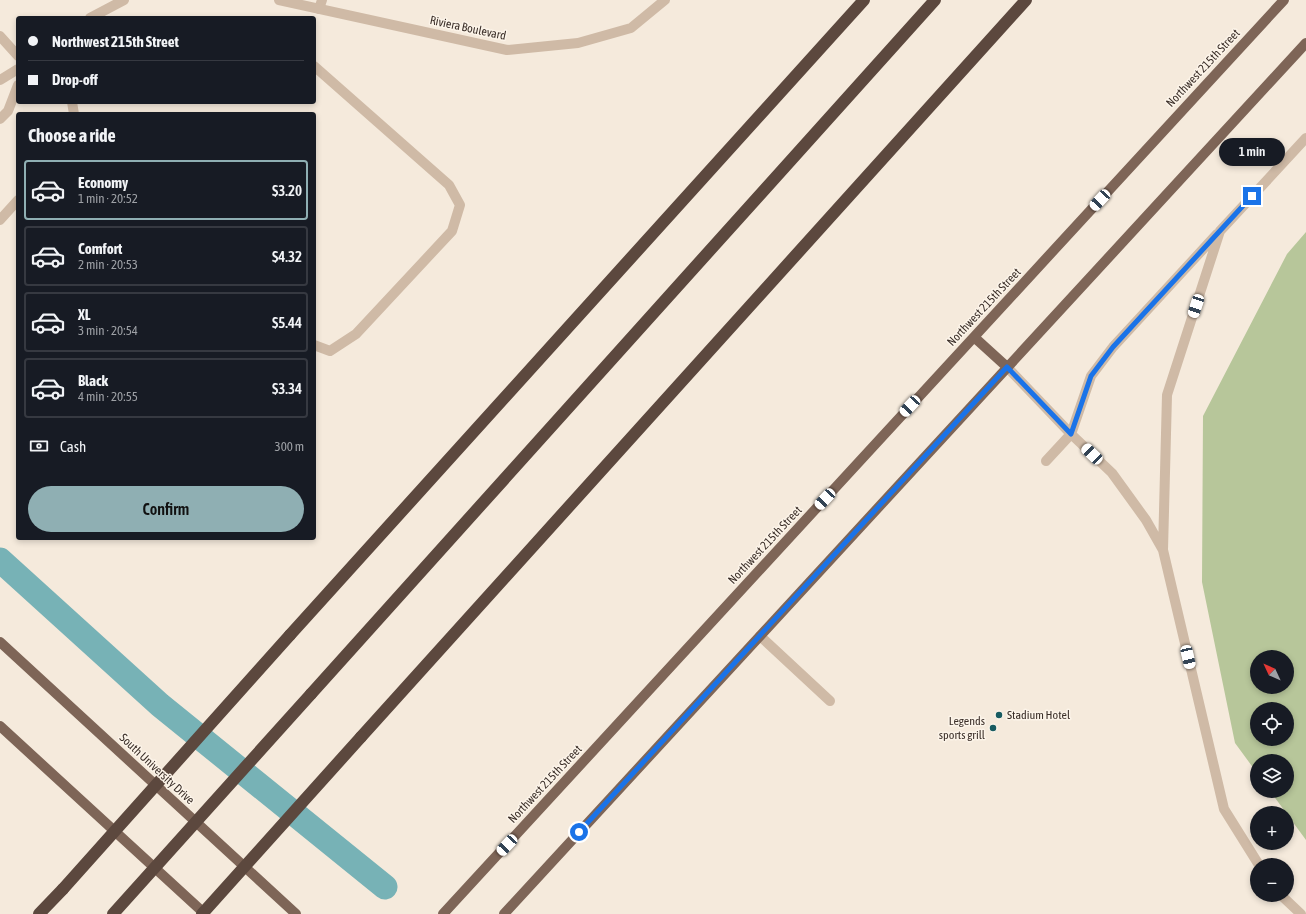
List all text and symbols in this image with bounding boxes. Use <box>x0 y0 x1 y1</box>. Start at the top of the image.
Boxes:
street label: Riviera Boulevard <box>429 13 507 43</box>
street label: Northwest 215th Street <box>1163 26 1243 110</box>
text: Northwest 215th Street <box>52 33 179 50</box>
text: Drop-off <box>52 71 98 88</box>
text: Choose a ride <box>28 125 116 146</box>
callout: 1 min <box>1219 138 1285 166</box>
text: 1 min <box>1239 144 1265 159</box>
icon: car <box>30 172 66 208</box>
text: Economy <box>78 174 128 191</box>
text: $3.20 <box>272 182 302 199</box>
car <box>1087 187 1113 213</box>
route end <box>1243 187 1261 205</box>
text: 1 min · 20:52 <box>78 191 138 206</box>
icon: car <box>30 238 66 274</box>
text: Comfort <box>78 240 122 257</box>
text: $4.32 <box>272 248 302 265</box>
text: 2 min · 20:53 <box>78 257 138 272</box>
street label: Northwest 215th Street <box>944 265 1024 349</box>
car <box>1187 293 1205 319</box>
icon: car <box>30 304 66 340</box>
text: XL <box>78 306 91 323</box>
text: $5.44 <box>272 314 302 331</box>
text: 3 min · 20:54 <box>78 323 138 338</box>
icon: car <box>30 370 66 406</box>
text: Black <box>78 372 108 389</box>
text: $3.34 <box>272 380 302 397</box>
text: 4 min · 20:55 <box>78 389 138 404</box>
car <box>897 393 923 419</box>
icon: cash <box>28 435 50 457</box>
text: Cash <box>60 438 86 455</box>
text: 300 m <box>275 439 304 454</box>
car <box>1079 441 1105 467</box>
button: Confirm <box>28 486 304 532</box>
car <box>812 486 838 512</box>
street label: Northwest 215th Street <box>725 503 805 587</box>
car <box>1179 644 1197 670</box>
north arrow <box>1250 650 1294 694</box>
map controls <box>1250 650 1294 902</box>
button: locate <box>1250 702 1294 746</box>
place label: Stadium Hotel <box>1007 708 1071 722</box>
marker: Stadium Hotel <box>994 710 1004 720</box>
place label: Legends sports grill <box>939 714 986 742</box>
marker: Legends sports grill <box>988 723 998 733</box>
street label: South University Drive <box>117 731 197 807</box>
street label: Northwest 215th Street <box>505 742 585 826</box>
button: layers <box>1250 754 1294 798</box>
button: + <box>1250 806 1294 850</box>
route start <box>570 823 588 841</box>
car <box>494 832 520 858</box>
button: − <box>1250 858 1294 902</box>

